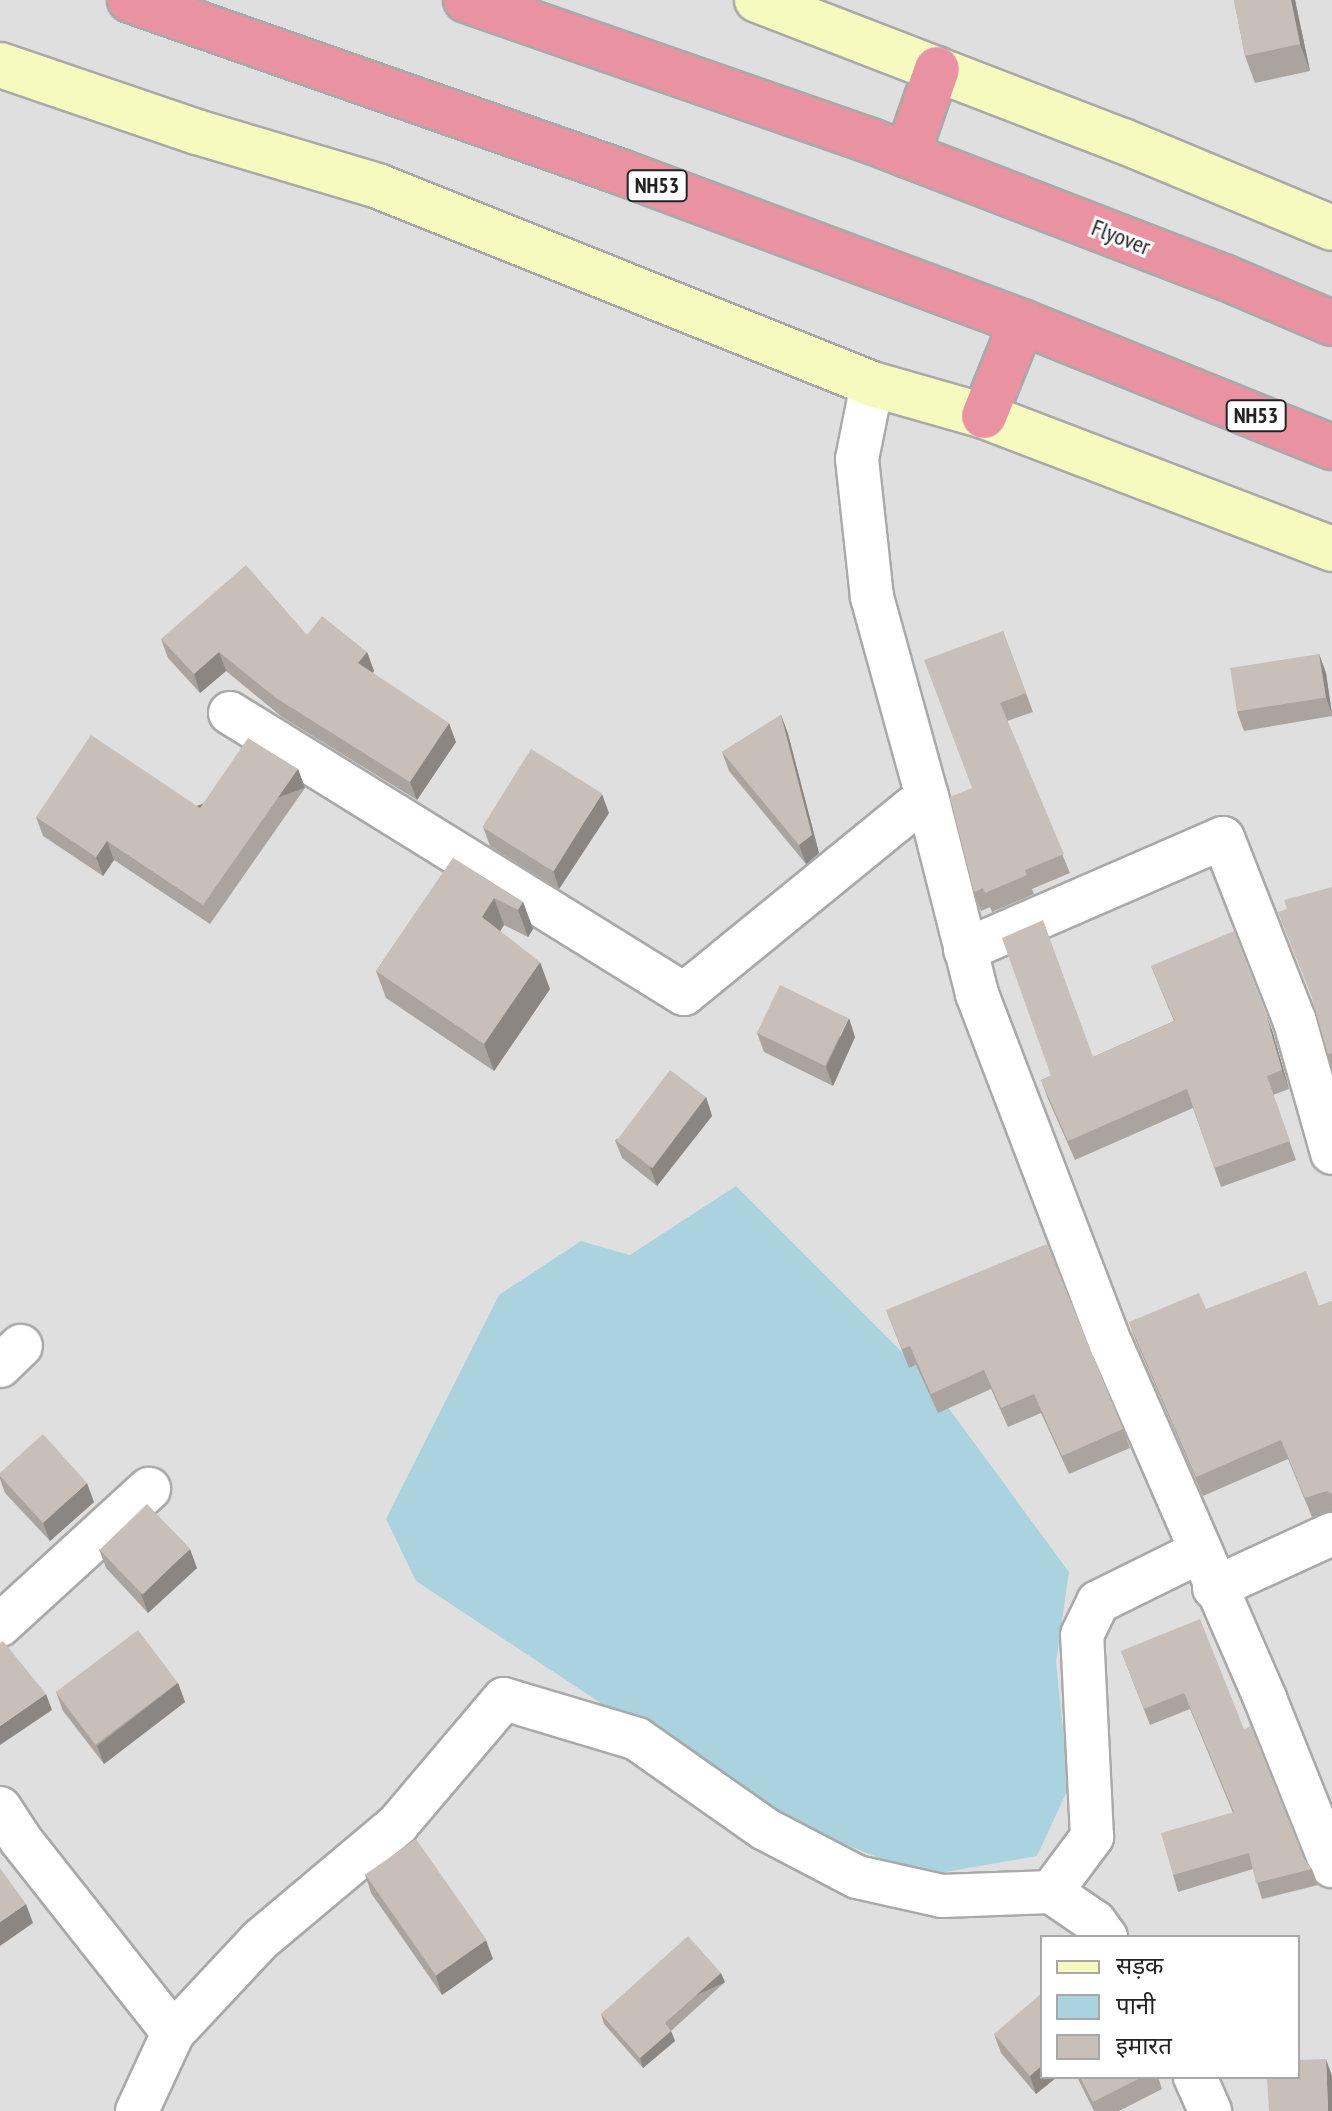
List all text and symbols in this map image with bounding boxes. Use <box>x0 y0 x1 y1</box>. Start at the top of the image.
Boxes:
road number: NH53 <box>625 168 689 204</box>
street label: Flyover <box>1088 213 1154 261</box>
road number: NH53 <box>1224 398 1288 434</box>
legend <box>1040 1935 1300 2079</box>
text: सड़क <box>1116 1950 1164 1981</box>
text: पानी <box>1116 1990 1155 2021</box>
text: इमारत <box>1116 2030 1172 2061</box>

